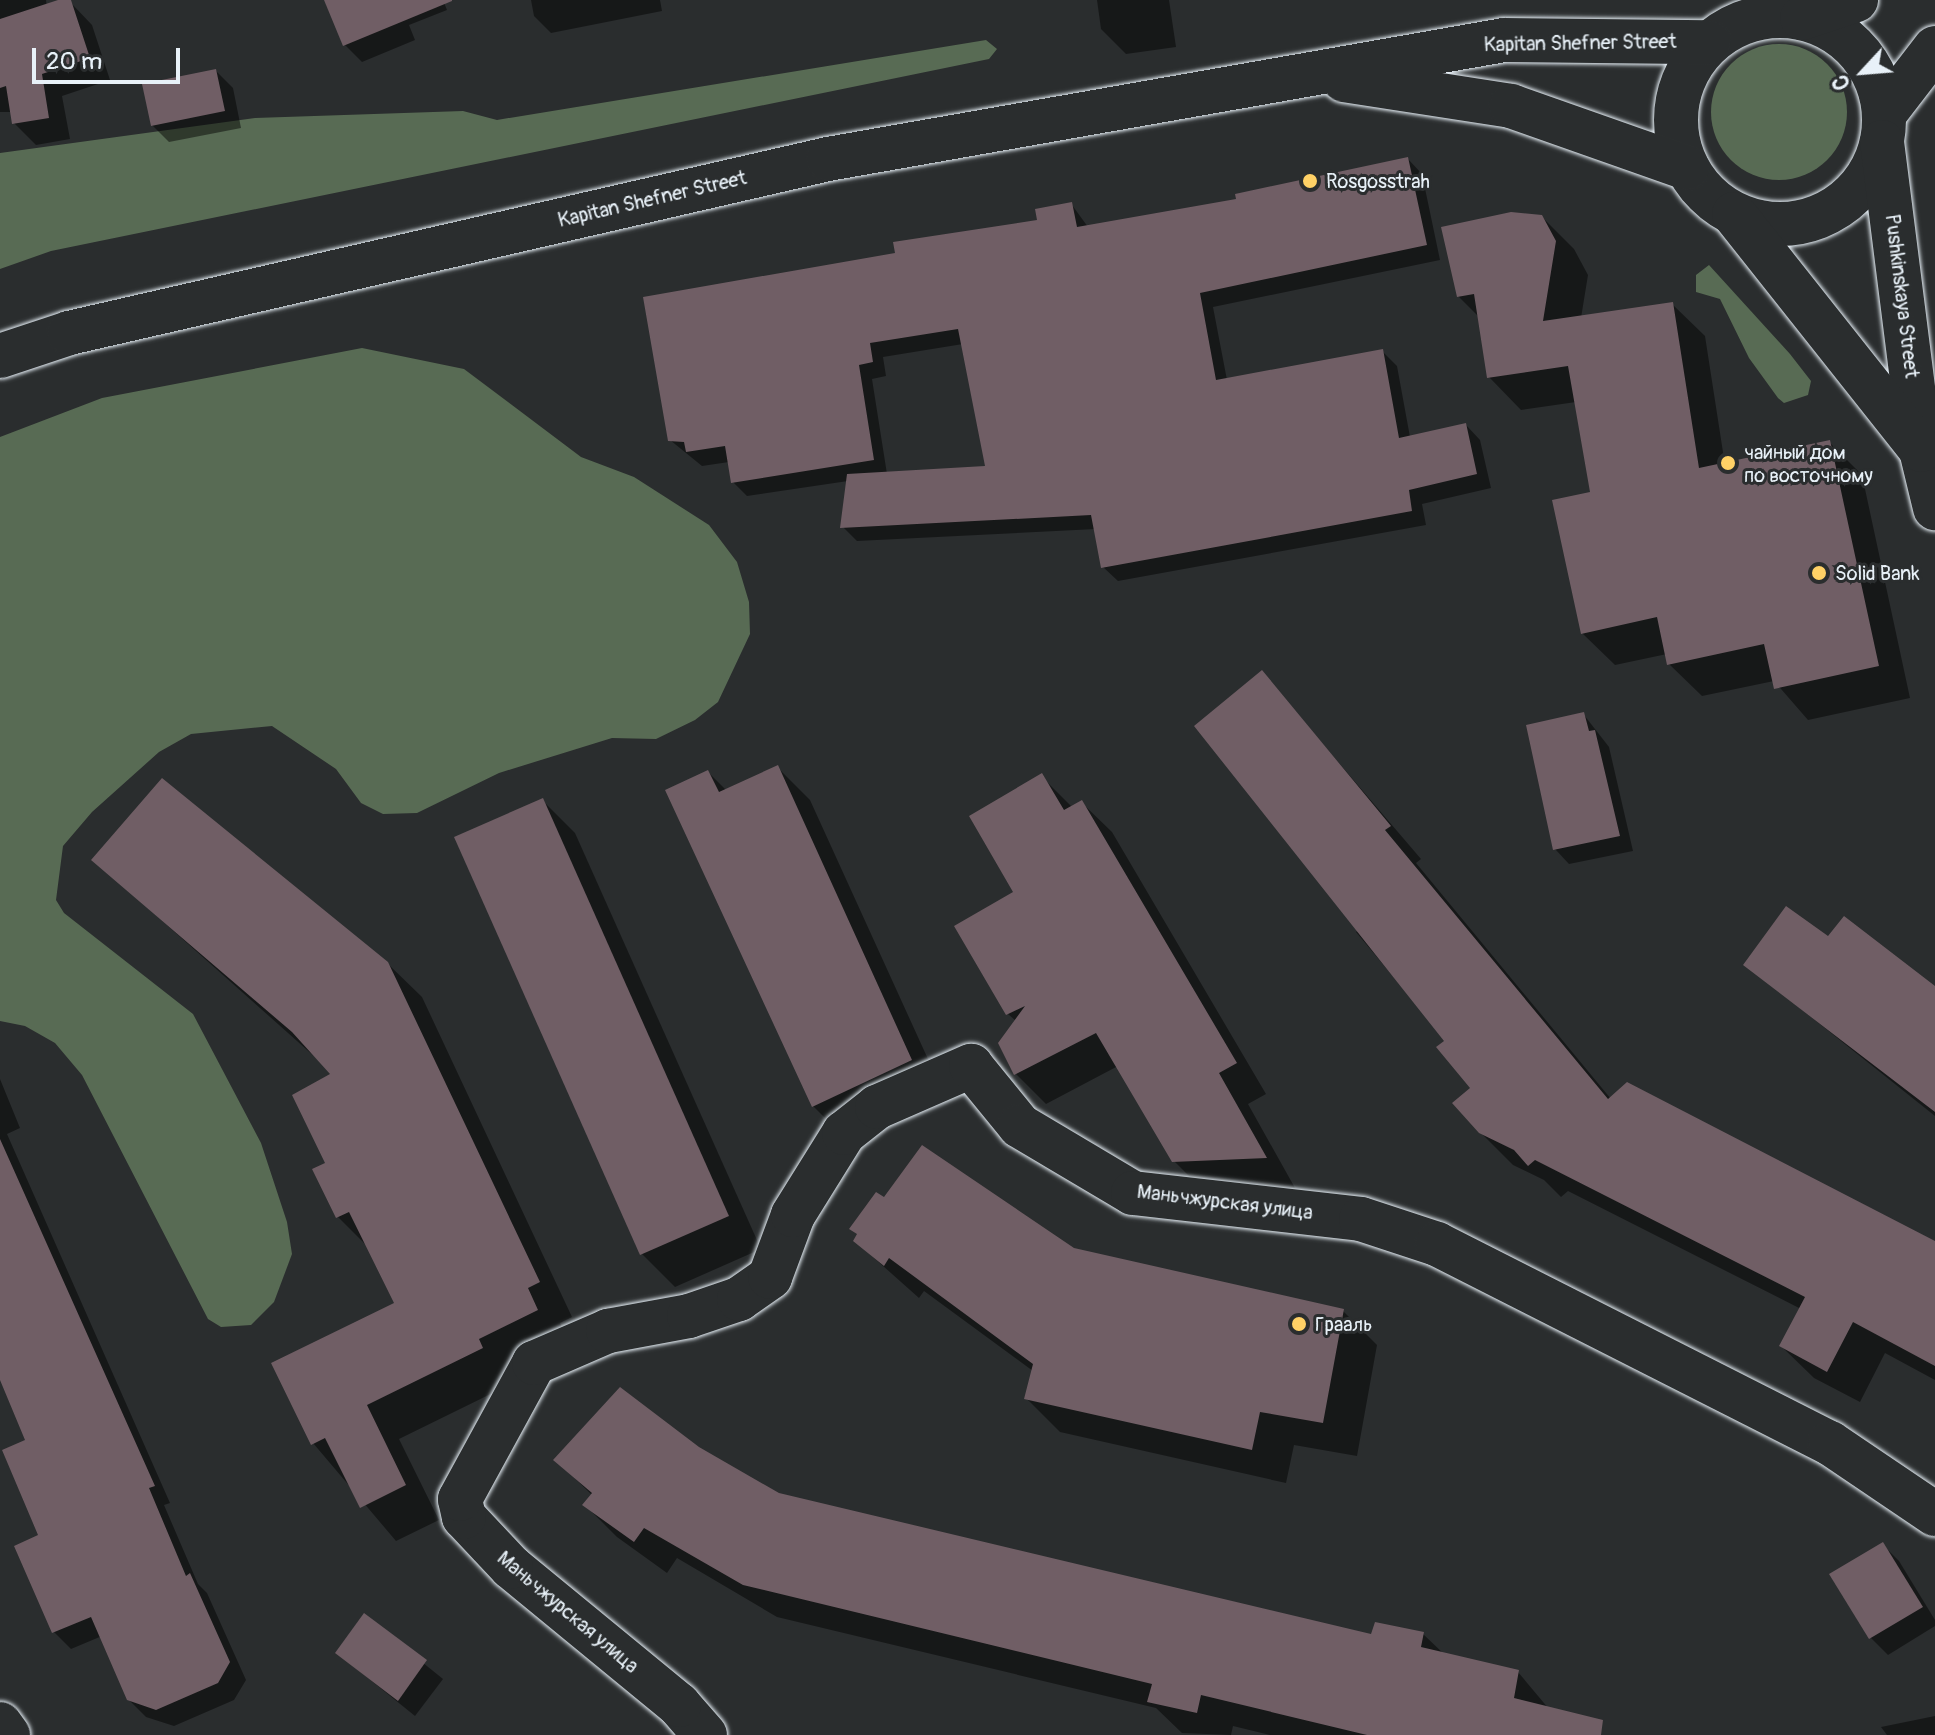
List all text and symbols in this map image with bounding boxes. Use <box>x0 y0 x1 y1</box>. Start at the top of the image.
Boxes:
street label: Kapitan Shefner Street <box>1483 29 1677 57</box>
scale bar <box>36 32 184 82</box>
north arrow <box>1823 32 1903 112</box>
text: 20 m <box>46 47 102 76</box>
text: С <box>1826 70 1857 95</box>
street label: Kapitan Shefner Street <box>555 166 749 232</box>
place label: Rosgosstrah <box>1326 169 1430 193</box>
marker: Rosgosstrah <box>1301 172 1319 190</box>
street label: Pushkinskaya Street <box>1880 213 1924 379</box>
place label: чайный дом по восточному <box>1744 440 1873 487</box>
marker: чайный дом по восточному <box>1719 454 1737 472</box>
place label: Solid Bank <box>1835 561 1920 585</box>
marker: Solid Bank <box>1810 564 1828 582</box>
street label: Маньчжурская улица <box>1136 1179 1314 1225</box>
place label: Грааль <box>1315 1312 1372 1336</box>
marker: Грааль <box>1290 1315 1308 1333</box>
street label: Маньчжурская улица <box>492 1546 644 1678</box>

